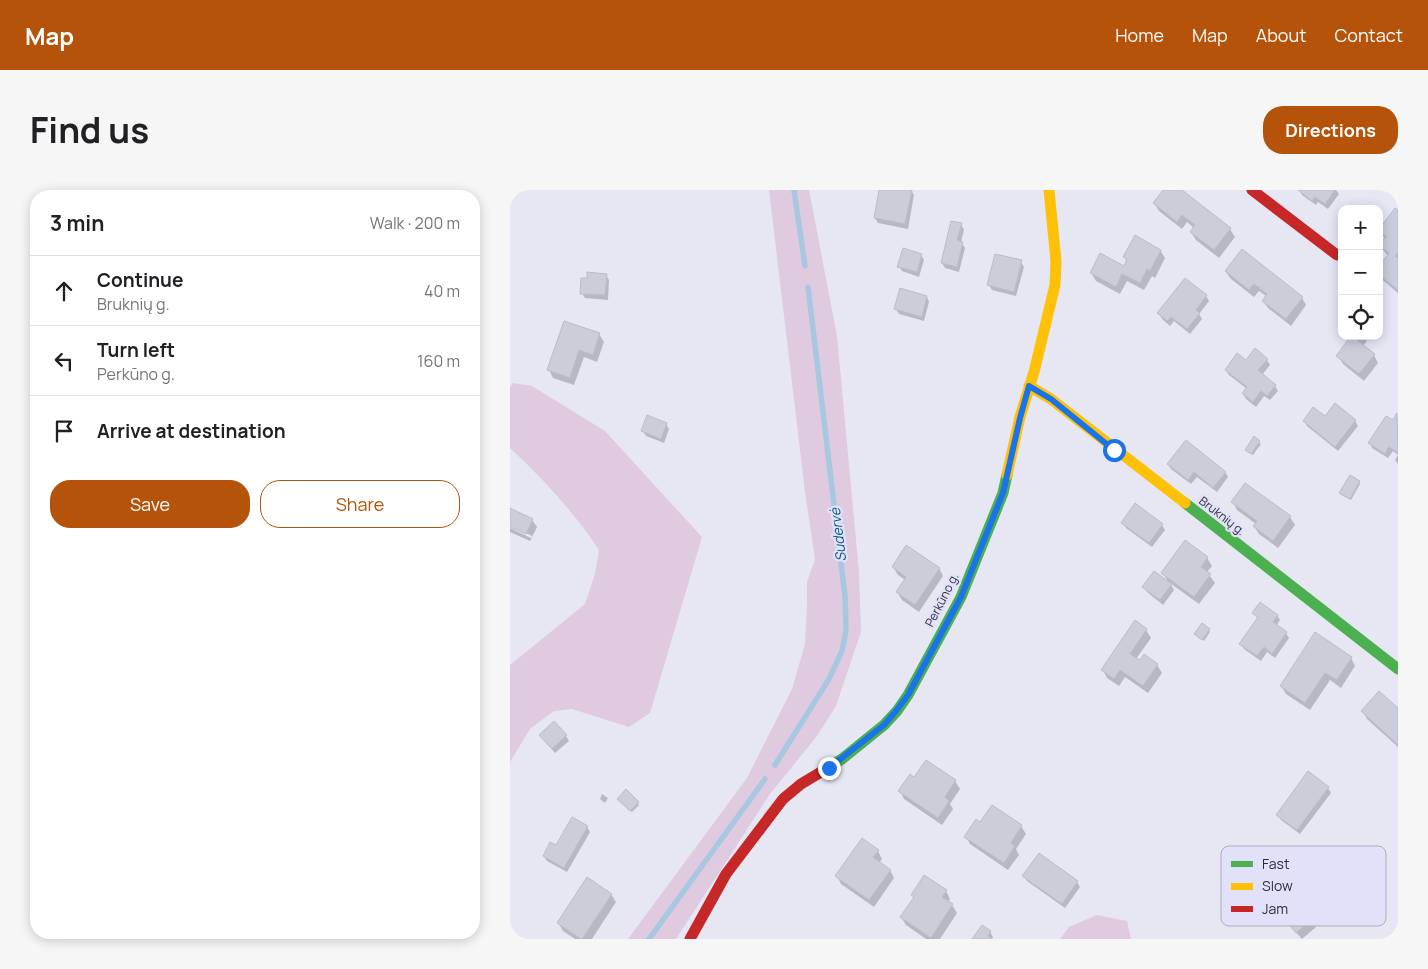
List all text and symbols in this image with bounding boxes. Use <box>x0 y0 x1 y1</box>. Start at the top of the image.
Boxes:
text: Map <box>25 19 74 52</box>
text: Home <box>1115 23 1164 47</box>
text: Map <box>1192 23 1228 47</box>
text: About <box>1256 23 1306 47</box>
text: Contact <box>1334 23 1403 47</box>
text: Find us <box>30 106 149 154</box>
button: Directions <box>1263 106 1398 154</box>
map controls <box>1338 205 1383 340</box>
button: + <box>1338 205 1383 250</box>
text: 3 min <box>50 209 104 237</box>
text: Walk · 200 m <box>370 212 460 234</box>
button: − <box>1338 250 1383 295</box>
text: Continue <box>97 267 183 293</box>
icon: ahead <box>50 277 78 305</box>
text: 40 m <box>424 280 460 302</box>
text: Bruknių g. <box>97 293 170 315</box>
button: locate <box>1338 295 1383 340</box>
text: Turn left <box>97 337 175 363</box>
icon: left <box>50 347 78 375</box>
text: 160 m <box>417 350 460 372</box>
text: Perkūno g. <box>97 363 175 385</box>
icon: arrive <box>50 417 78 445</box>
text: Arrive at destination <box>97 418 286 444</box>
route start <box>1103 439 1126 462</box>
button: Save <box>50 480 250 528</box>
button: Share <box>260 480 460 528</box>
street label: Bruknių g. <box>1196 492 1249 539</box>
water label: Sudervė <box>825 506 850 563</box>
street label: Perkūno g. <box>921 570 962 630</box>
route end <box>818 757 841 780</box>
legend <box>1221 846 1386 926</box>
text: Fast <box>1262 854 1290 873</box>
text: Slow <box>1262 876 1293 895</box>
text: Jam <box>1262 899 1288 918</box>

